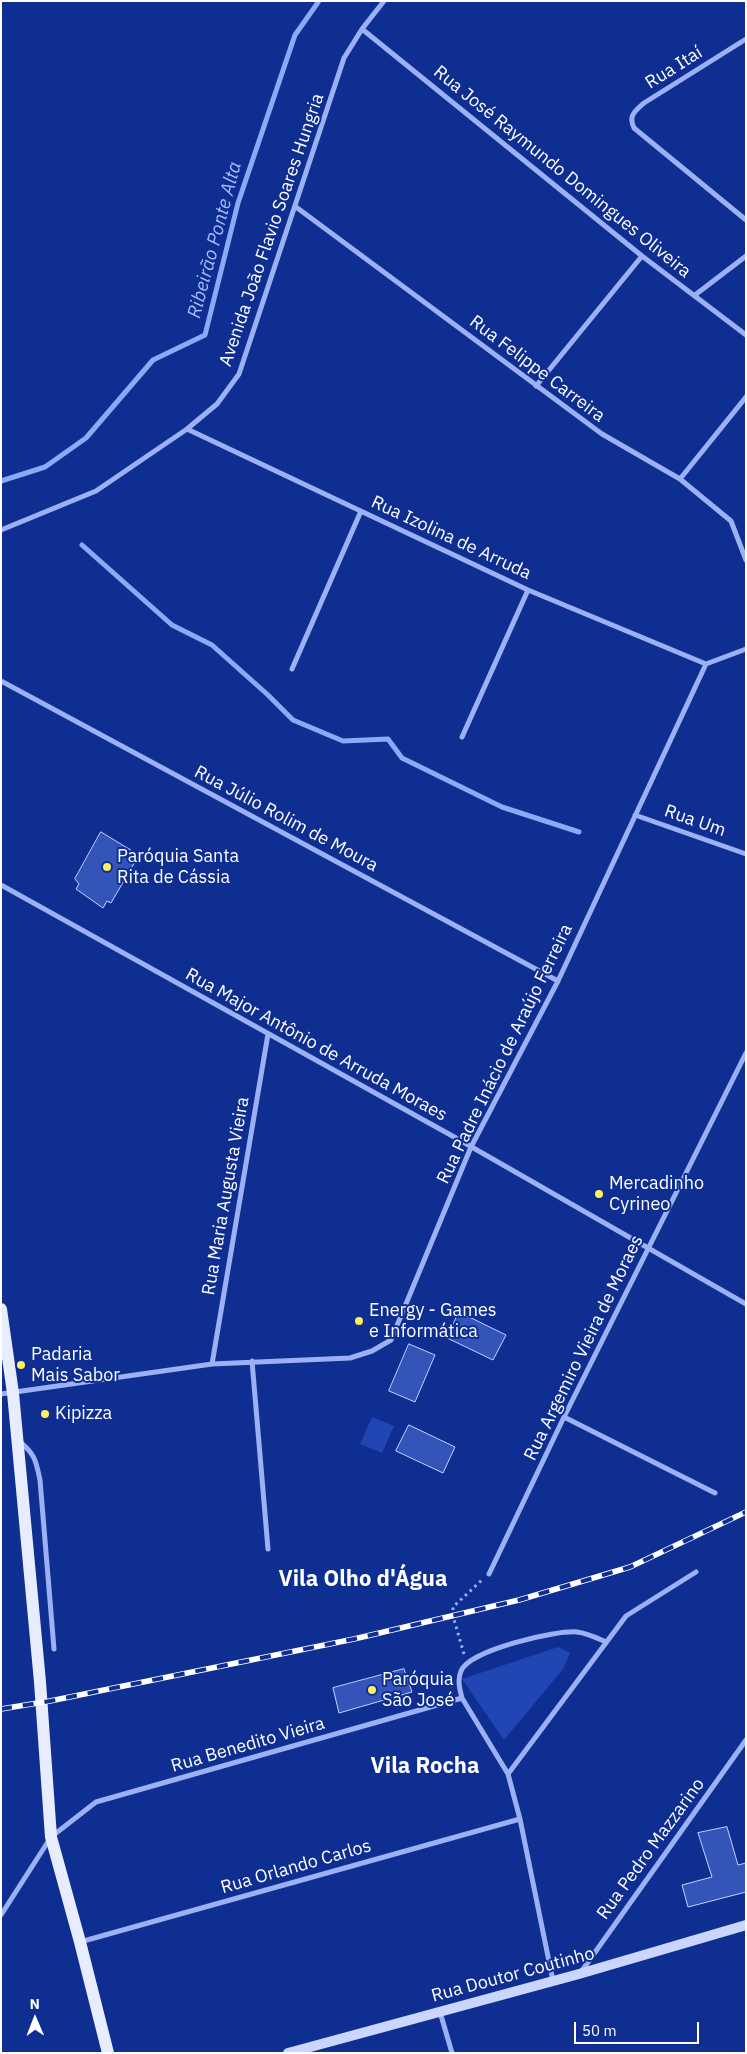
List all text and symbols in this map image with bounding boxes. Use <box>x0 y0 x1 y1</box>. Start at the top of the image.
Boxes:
street label: Rua Itaí <box>641 42 707 94</box>
street label: Rua José Raymundo Domingues Oliveira <box>429 61 695 283</box>
street label: Avenida João Flavio Soares Hungria <box>215 91 329 369</box>
water label: Ribeirão Ponte Alta <box>183 159 247 321</box>
street label: Rua Felippe Carreira <box>465 311 609 427</box>
street label: Rua Izolina de Arruda <box>368 491 534 585</box>
street label: Rua Júlio Rolim de Moura <box>190 761 382 877</box>
street label: Rua Um <box>661 800 729 842</box>
place label: Paróquia Santa Rita de Cássia <box>117 846 239 889</box>
marker: Paróquia Santa Rita de Cássia <box>101 861 113 873</box>
street label: Rua Padre Inácio de Araújo Ferreira <box>433 921 577 1187</box>
street label: Rua Major Antônio de Arruda Moraes <box>181 964 451 1126</box>
street label: Rua Maria Augusta Vieira <box>198 1095 254 1297</box>
place label: Mercadinho Cyrineo <box>609 1173 704 1216</box>
marker: Mercadinho Cyrineo <box>593 1188 605 1200</box>
street label: Rua Argemiro Vieira de Moraes <box>520 1232 648 1464</box>
place label: Energy - Games e Informática <box>369 1300 497 1342</box>
marker: Energy - Games e Informática <box>353 1315 365 1327</box>
place label: Padaria Mais Sabor <box>31 1344 120 1386</box>
marker: Padaria Mais Sabor <box>15 1359 27 1371</box>
place label: Kipizza <box>55 1403 112 1425</box>
marker: Kipizza <box>39 1408 51 1420</box>
district label: Vila Olho d'Água <box>279 1567 447 1593</box>
place label: Paróquia São José <box>382 1669 454 1712</box>
marker: Paróquia São José <box>366 1684 378 1696</box>
street label: Rua Benedito Vieira <box>169 1713 327 1777</box>
district label: Vila Rocha <box>371 1754 479 1780</box>
street label: Rua Pedro Mazzarino <box>593 1774 709 1924</box>
street label: Rua Orlando Carlos <box>218 1835 374 1899</box>
street label: Rua Doutor Coutinho <box>429 1943 597 2007</box>
north arrow <box>10 1994 60 2044</box>
text: N <box>30 1995 40 2013</box>
scale bar <box>577 2012 702 2044</box>
text: 50 m <box>582 2021 617 2040</box>

